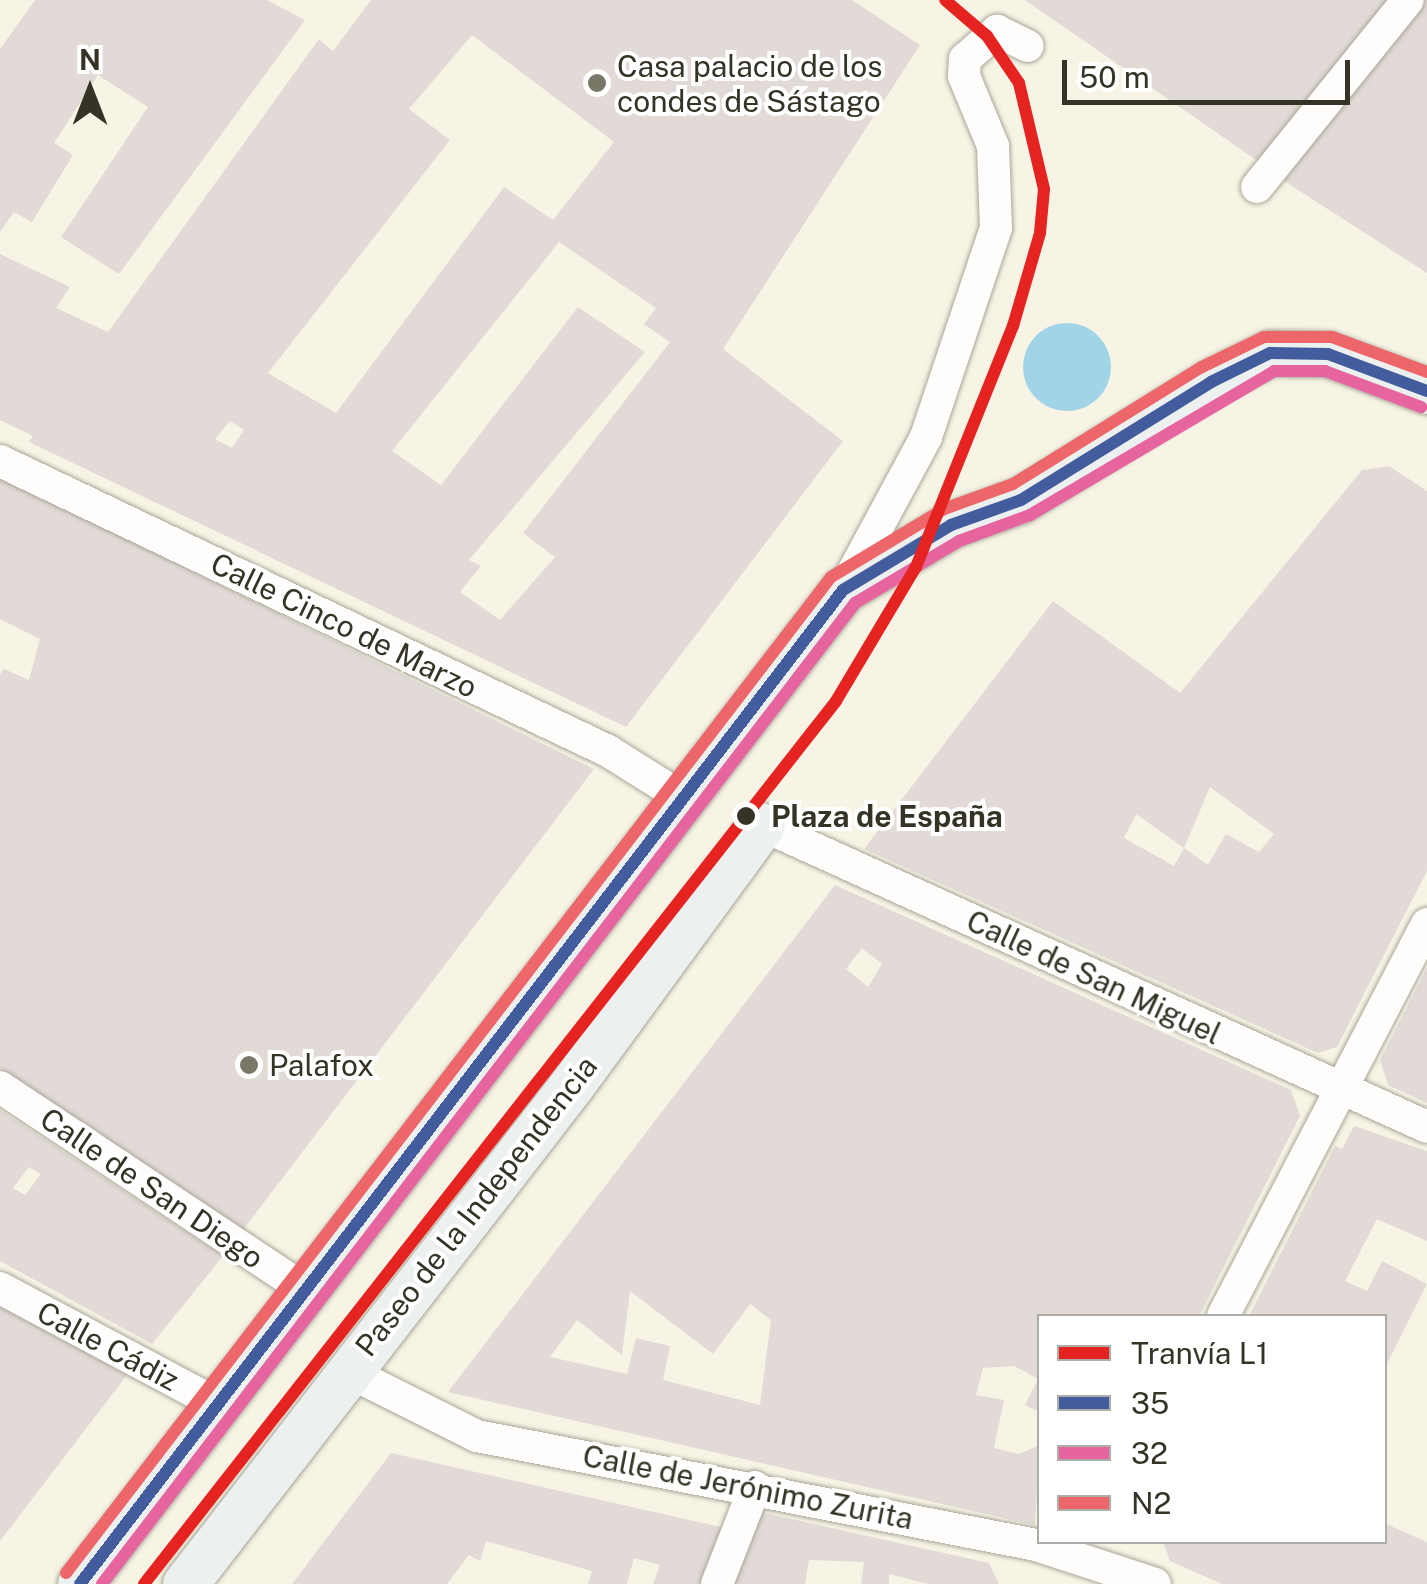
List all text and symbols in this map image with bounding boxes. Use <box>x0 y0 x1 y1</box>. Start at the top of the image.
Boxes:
north arrow <box>40 40 140 140</box>
scale bar <box>1067 40 1354 102</box>
text: N <box>79 43 101 76</box>
place label: Casa palacio de los condes de Sástago <box>617 48 883 118</box>
text: 50 m <box>1079 59 1150 95</box>
marker: Casa palacio de los condes de Sástago <box>586 72 608 94</box>
street label: Calle Cinco de Marzo <box>205 545 483 705</box>
place label: Plaza de España <box>771 798 1003 834</box>
marker: Plaza de España <box>730 800 762 832</box>
street label: Calle de San Miguel <box>961 902 1227 1052</box>
place label: Palafox <box>269 1047 374 1083</box>
street label: Paseo de la Independencia <box>347 1048 605 1364</box>
marker: Palafox <box>238 1054 260 1076</box>
street label: Calle de San Diego <box>33 1100 271 1276</box>
street label: Calle Cádiz <box>31 1294 185 1398</box>
legend <box>1037 1314 1387 1544</box>
text: Tranvía L1 <box>1131 1335 1268 1371</box>
text: 35 <box>1131 1385 1169 1421</box>
text: 32 <box>1131 1435 1168 1471</box>
street label: Calle de Jerónimo Zurita <box>579 1437 917 1537</box>
text: N2 <box>1131 1485 1172 1521</box>

